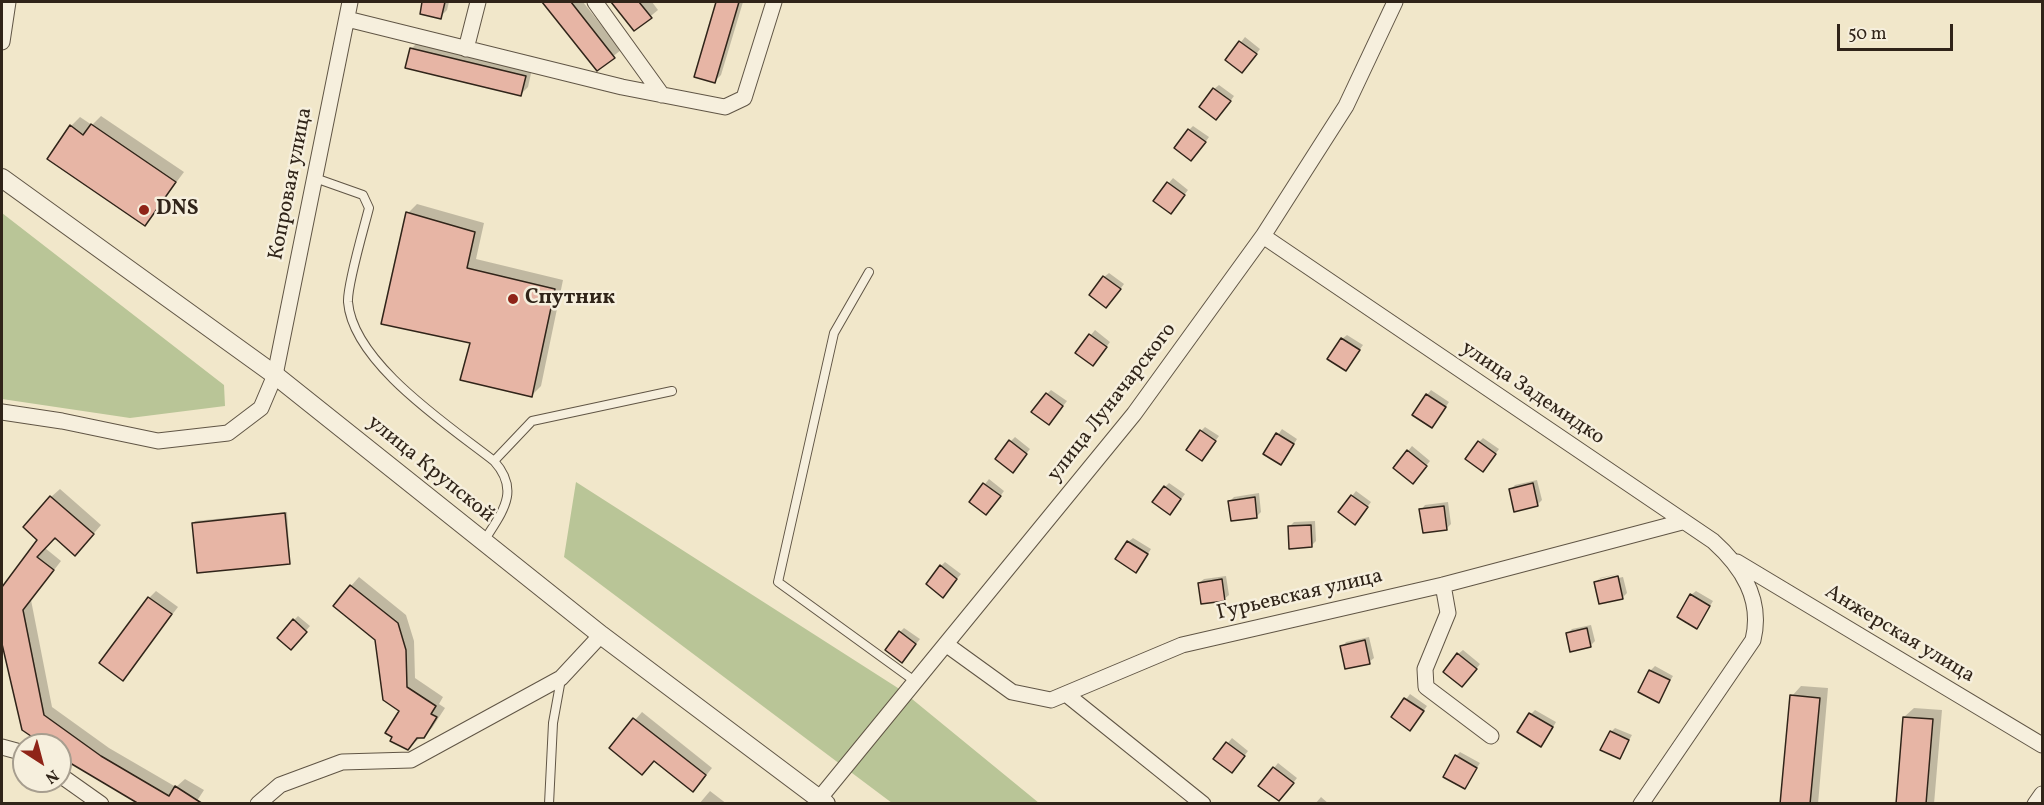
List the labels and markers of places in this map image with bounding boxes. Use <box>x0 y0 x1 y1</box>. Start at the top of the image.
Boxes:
place label: DNS <box>156 197 198 223</box>
marker: DNS <box>137 203 151 217</box>
place label: Спутник <box>525 286 615 312</box>
marker: Спутник <box>506 292 520 306</box>

